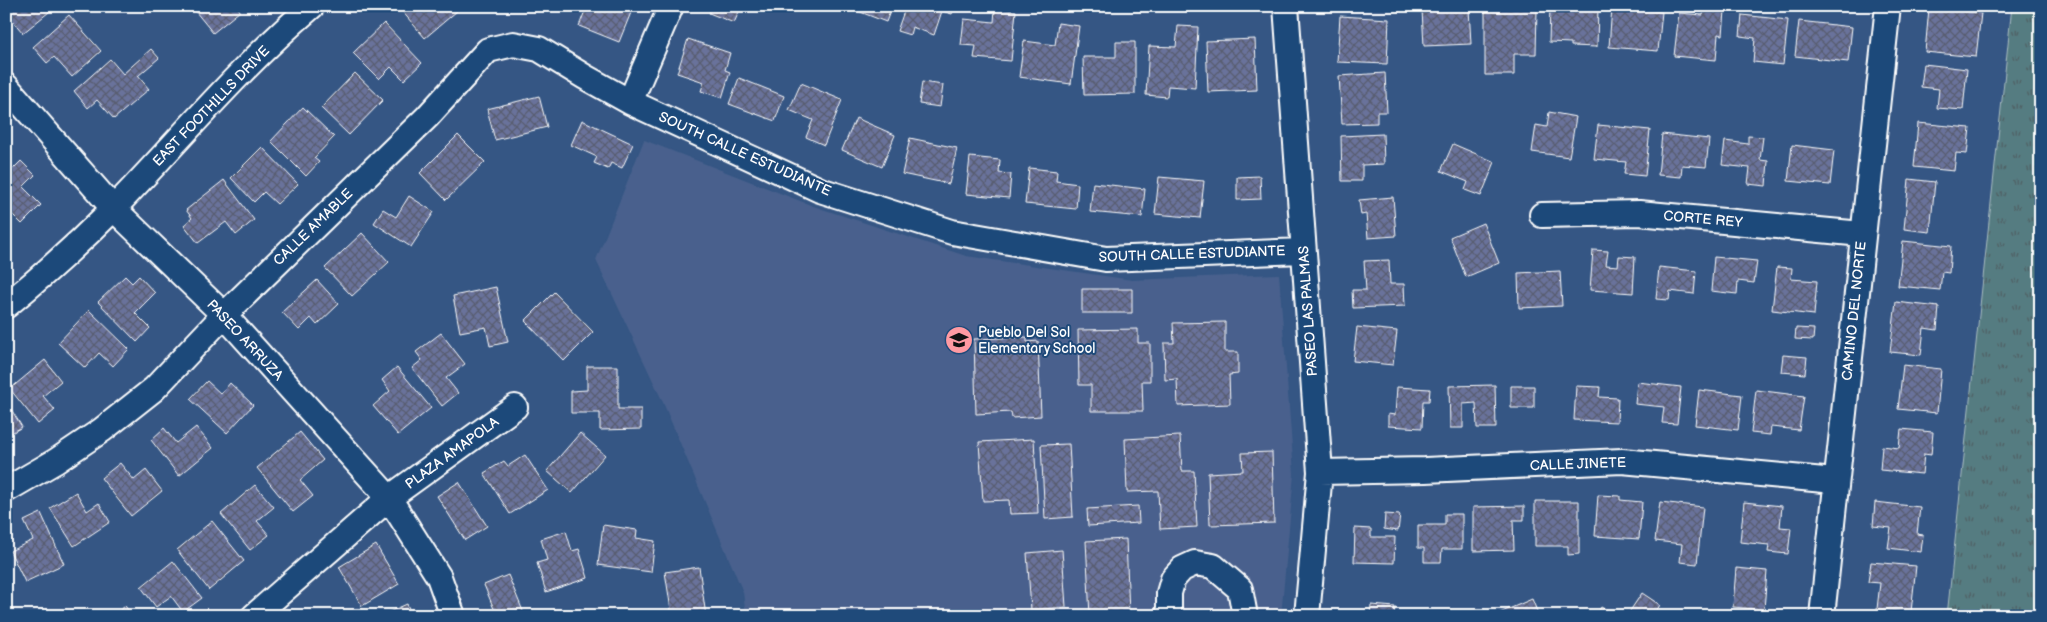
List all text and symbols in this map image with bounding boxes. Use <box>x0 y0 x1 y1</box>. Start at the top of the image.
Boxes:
street label: EAST FOOTHILLS DRIVE <box>149 42 273 170</box>
street label: SOUTH CALLE ESTUDIANTE <box>656 108 834 200</box>
street label: CALLE AMABLE <box>270 185 356 269</box>
street label: CORTE REY <box>1663 207 1744 231</box>
street label: CAMINO DEL NORTE <box>1838 241 1870 381</box>
street label: SOUTH CALLE ESTUDIANTE <box>1098 242 1286 266</box>
street label: PASEO LAS PALMAS <box>1295 245 1321 377</box>
street label: PASEO ARRUZA <box>203 296 287 384</box>
place label: Pueblo Del Sol Elementary School <box>978 324 1096 357</box>
school or university icon: Pueblo Del Sol Elementary School <box>944 325 974 355</box>
street label: PLAZA AMAPOLA <box>402 413 502 493</box>
street label: CALLE JINETE <box>1530 454 1626 474</box>

